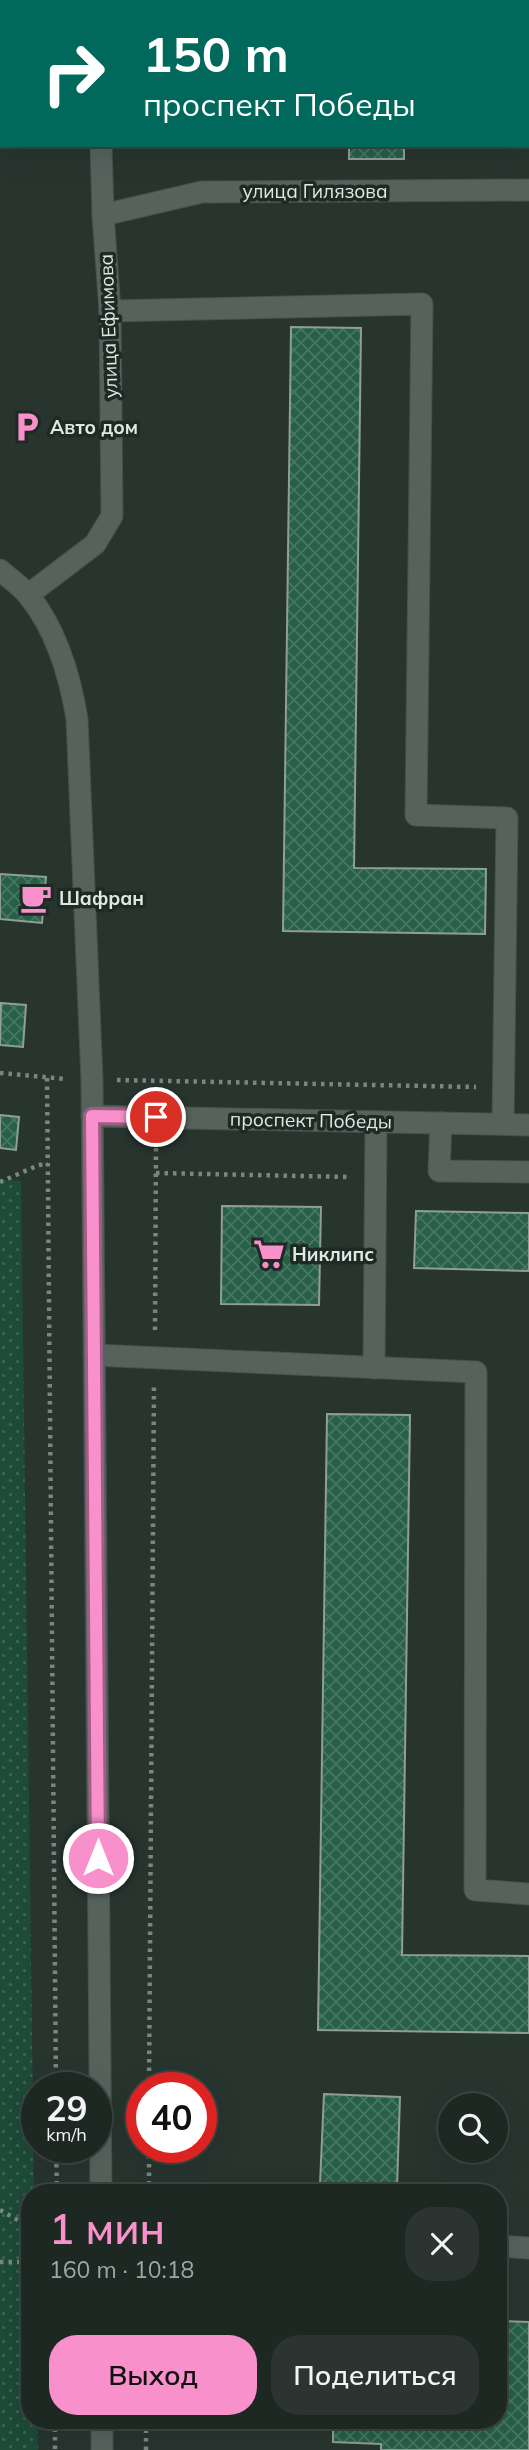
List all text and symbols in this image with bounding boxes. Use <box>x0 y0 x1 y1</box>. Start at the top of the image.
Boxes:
text: 150 m <box>143 23 289 84</box>
icon: right <box>28 28 119 119</box>
text: проспект Победы <box>143 84 416 124</box>
street label: улица Гилязова <box>242 179 388 203</box>
street label: улица Ефимова <box>93 253 123 399</box>
parking icon: Авто дом <box>10 410 44 444</box>
place label: Авто дом <box>50 415 138 439</box>
cafe icon: Шафран <box>19 881 53 915</box>
place label: Шафран <box>59 886 144 910</box>
pin <box>126 1087 186 1147</box>
icon: arrive <box>137 1098 175 1136</box>
street label: проспект Победы <box>230 1107 392 1133</box>
supermarket icon: Никлипс <box>252 1237 286 1271</box>
place label: Никлипс <box>292 1242 374 1266</box>
position arrow <box>61 1821 135 1895</box>
speed limit sign: 40 <box>126 2072 217 2163</box>
text: 29 <box>45 2086 88 2130</box>
map controls <box>438 2093 508 2163</box>
button: search <box>438 2093 508 2163</box>
text: km/h <box>46 2123 87 2146</box>
text: 1 мин <box>49 2202 165 2255</box>
button: close <box>405 2207 479 2281</box>
text: 160 m · 10:18 <box>49 2255 194 2284</box>
button: Выход <box>49 2335 257 2415</box>
button: Поделиться <box>271 2335 479 2415</box>

